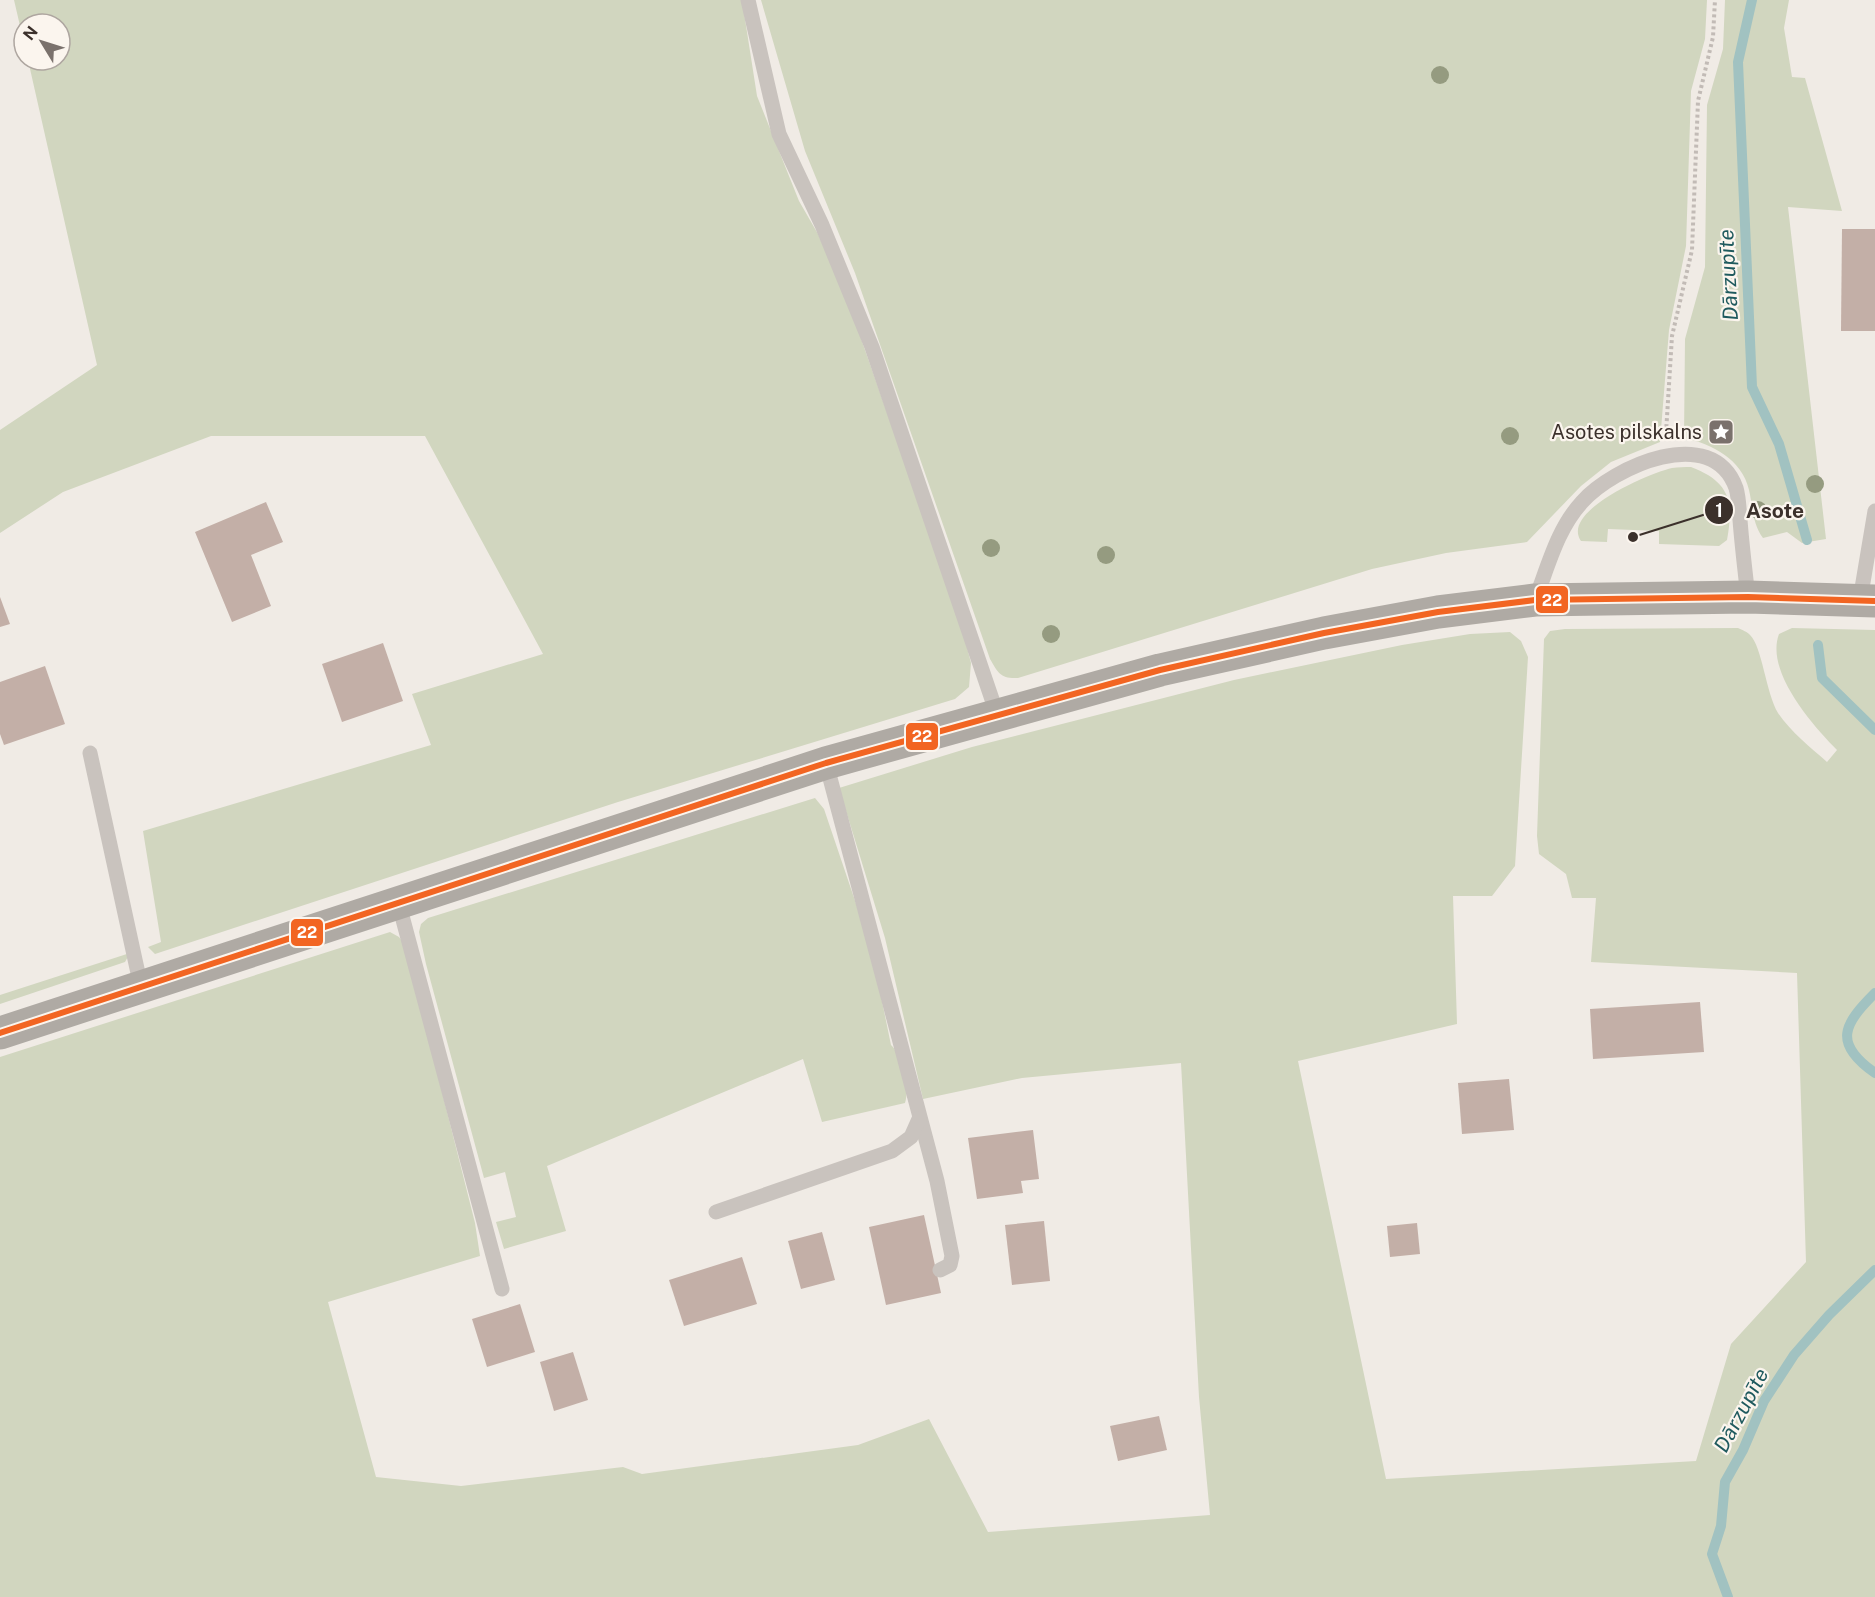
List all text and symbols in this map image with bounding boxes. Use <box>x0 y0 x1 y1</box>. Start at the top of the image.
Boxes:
north arrow <box>12 12 72 72</box>
text: N <box>19 22 42 44</box>
water label: Dārzupīte <box>1713 229 1743 321</box>
place icon: Asotes pilskalns <box>1706 417 1736 447</box>
place label: Asotes pilskalns <box>1551 420 1702 444</box>
callout: Asote <box>1704 491 1816 530</box>
text: Asote <box>1746 498 1804 523</box>
text: 1 <box>1715 500 1723 521</box>
line badge: 22 <box>1535 585 1569 614</box>
text: 22 <box>1542 591 1562 610</box>
line badge: 22 <box>905 722 939 751</box>
text: 22 <box>912 727 932 746</box>
line badge: 22 <box>290 918 324 947</box>
text: 22 <box>297 923 317 942</box>
water label: Dārzupīte <box>1708 1364 1774 1456</box>

